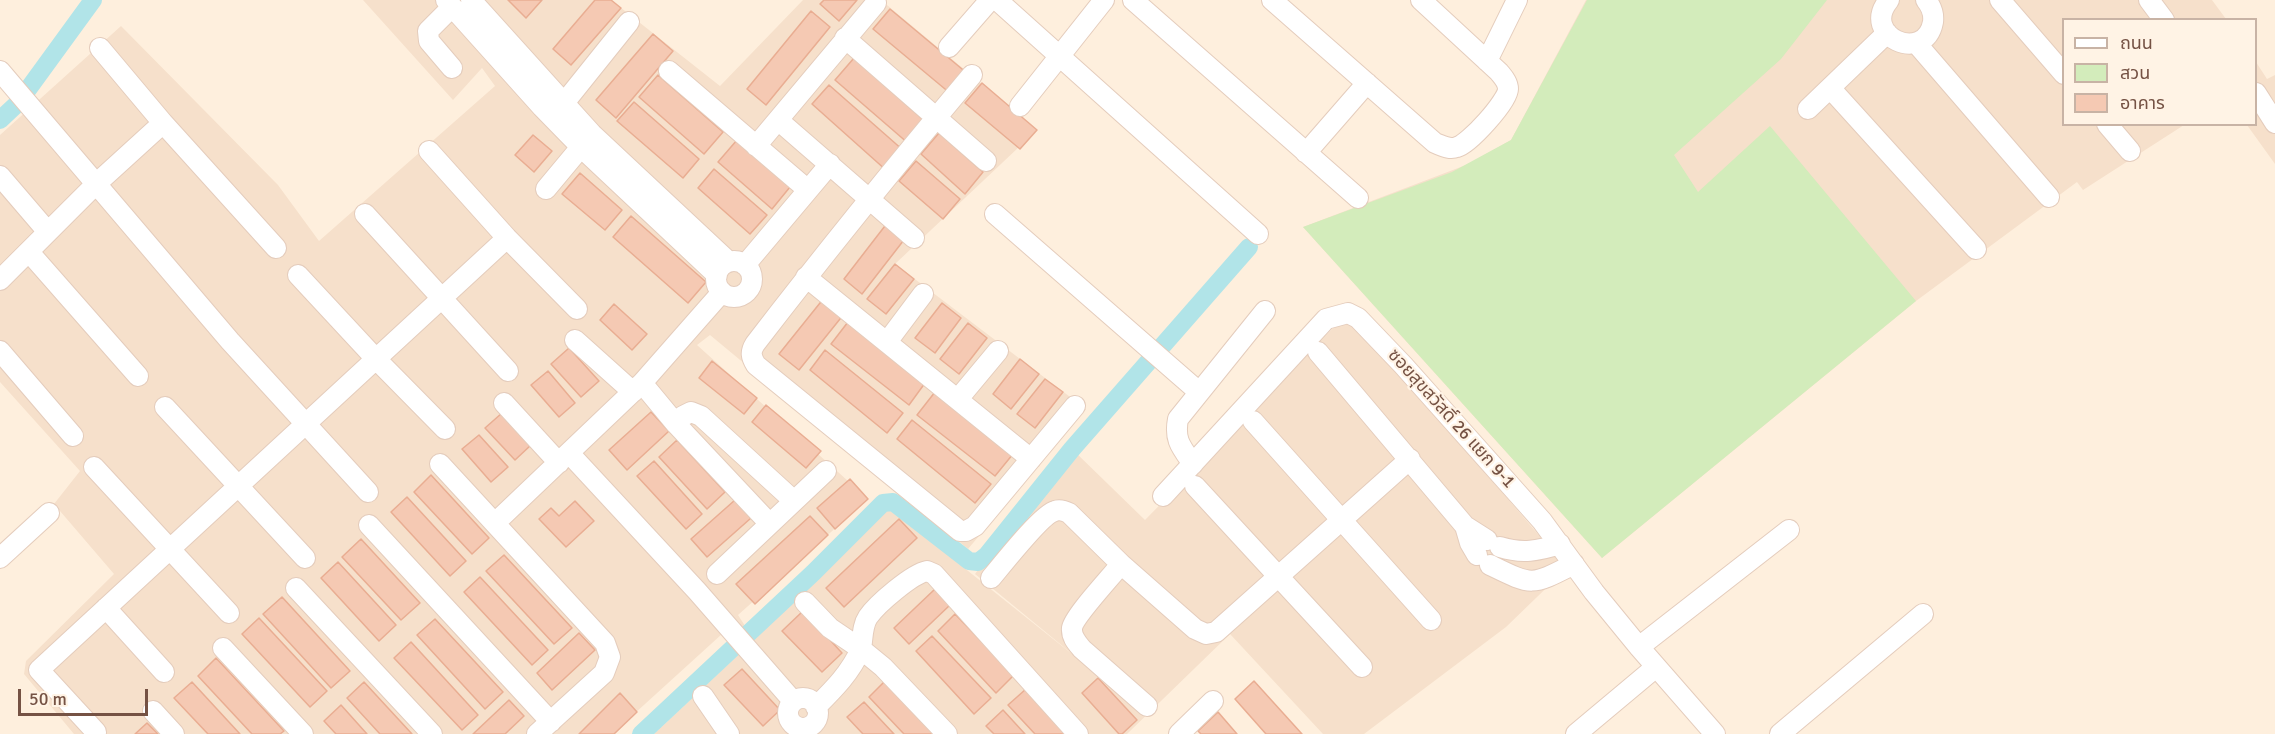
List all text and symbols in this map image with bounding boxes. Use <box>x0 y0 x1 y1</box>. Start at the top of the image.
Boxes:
legend <box>2062 18 2257 126</box>
text: ถนน <box>2120 32 2153 54</box>
text: สวน <box>2120 62 2150 84</box>
text: อาคาร <box>2120 92 2165 114</box>
street label: ซอยสุขสวัสดิ์ 26 แยก 9-1 <box>1383 345 1519 493</box>
scale bar <box>21 677 152 715</box>
text: 50 m <box>29 688 67 710</box>

